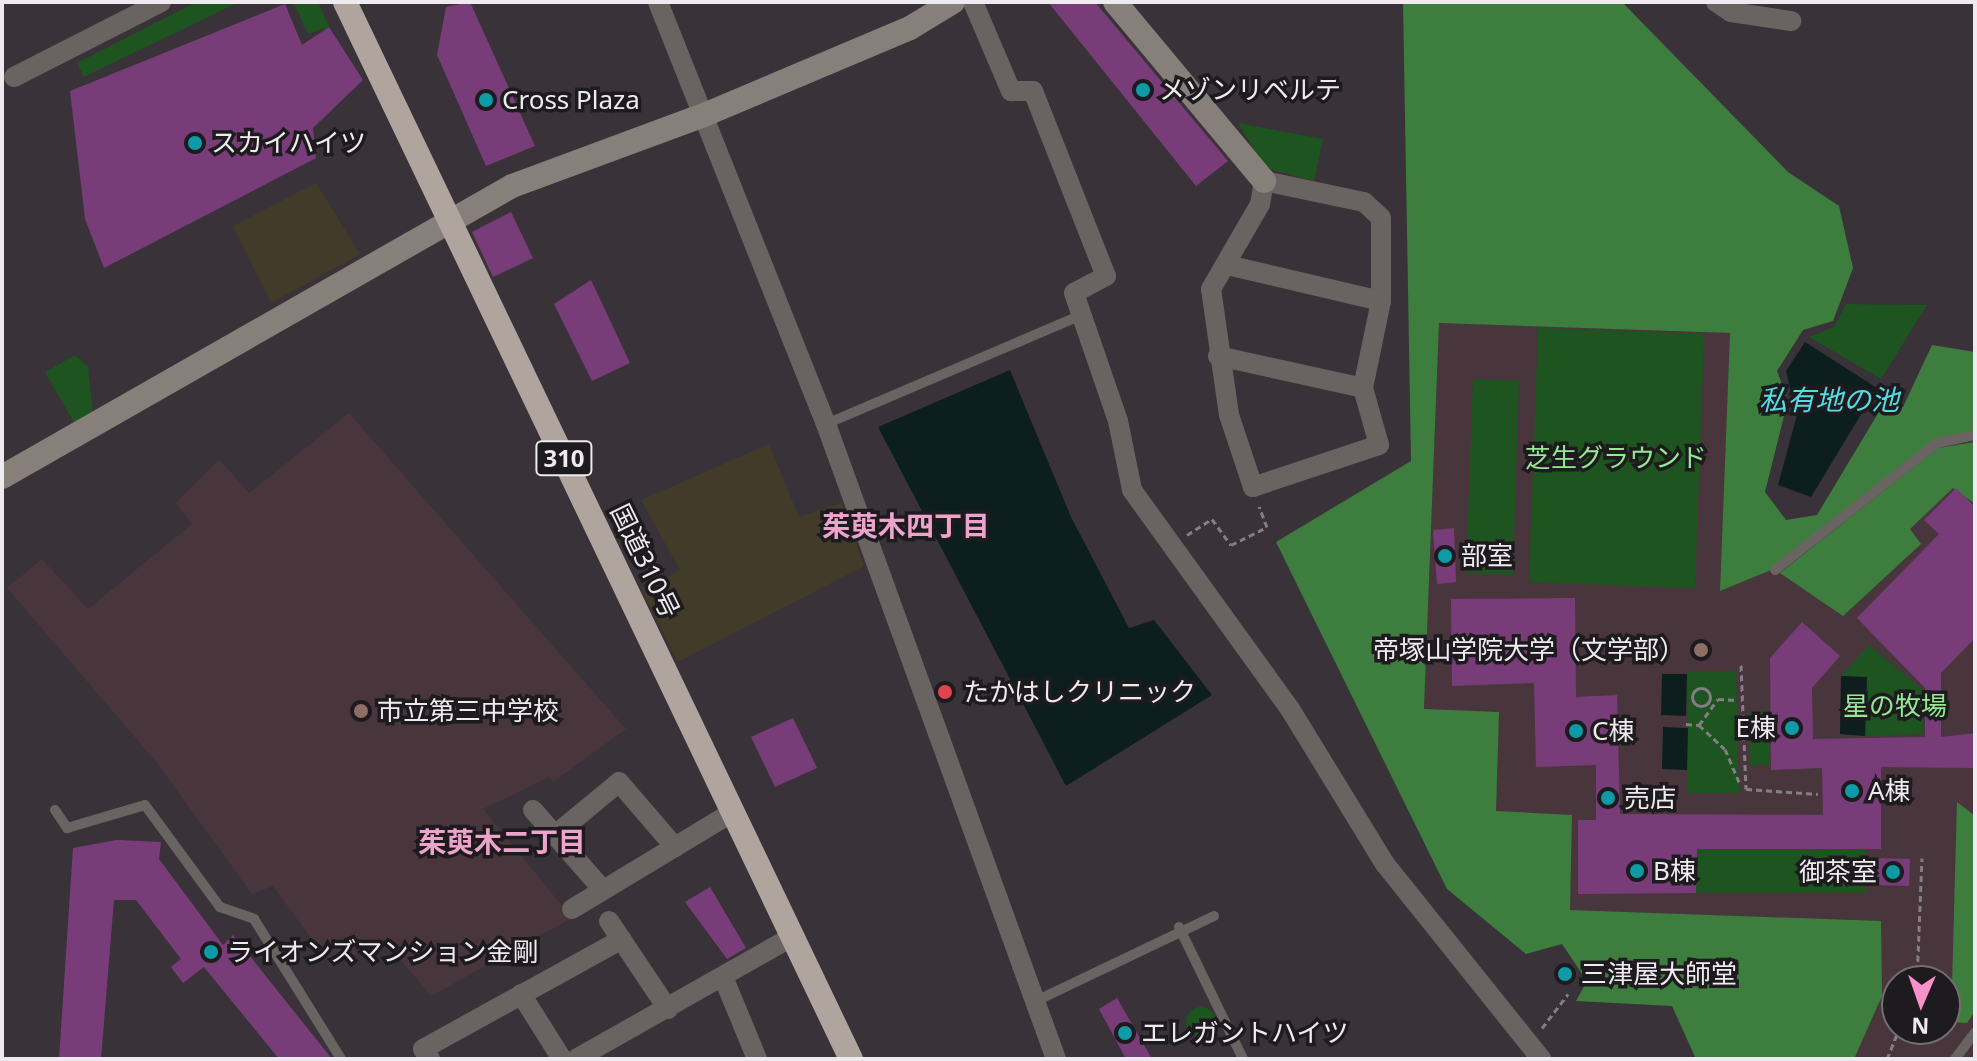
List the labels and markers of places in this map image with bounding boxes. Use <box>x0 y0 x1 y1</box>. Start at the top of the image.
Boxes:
place label: メゾンリベルテ <box>1159 74 1341 106</box>
marker: メゾンリベルテ <box>1134 81 1152 99</box>
place label: Cross Plaza <box>502 84 640 116</box>
marker: Cross Plaza <box>477 91 495 109</box>
place label: スカイハイツ <box>211 127 367 159</box>
marker: スカイハイツ <box>186 134 204 152</box>
place label: 部室 <box>1461 540 1513 572</box>
marker: 部室 <box>1436 547 1454 565</box>
place label: 帝塚山学院大学（文学部） <box>1373 634 1685 666</box>
marker: 帝塚山学院大学（文学部） <box>1692 641 1710 659</box>
place label: たかはしクリニック <box>963 676 1197 708</box>
marker: たかはしクリニック <box>934 681 956 703</box>
place label: 市立第三中学校 <box>377 695 559 727</box>
marker: 市立第三中学校 <box>352 702 370 720</box>
place label: E棟 <box>1736 712 1776 744</box>
place label: C棟 <box>1592 715 1634 747</box>
marker: E棟 <box>1783 719 1801 737</box>
marker: C棟 <box>1567 722 1585 740</box>
place label: A棟 <box>1868 775 1911 807</box>
place label: 売店 <box>1624 782 1676 814</box>
marker: A棟 <box>1843 782 1861 800</box>
marker: 売店 <box>1599 789 1617 807</box>
place label: B棟 <box>1653 855 1696 887</box>
place label: 御茶室 <box>1799 856 1877 888</box>
marker: B棟 <box>1628 862 1646 880</box>
marker: 御茶室 <box>1884 863 1902 881</box>
place label: ライオンズマンション金剛 <box>227 936 539 968</box>
marker: ライオンズマンション金剛 <box>202 943 220 961</box>
place label: 三津屋大師堂 <box>1581 958 1737 990</box>
marker: 三津屋大師堂 <box>1556 965 1574 983</box>
place label: エレガントハイツ <box>1141 1017 1349 1049</box>
marker: エレガントハイツ <box>1116 1024 1134 1042</box>

